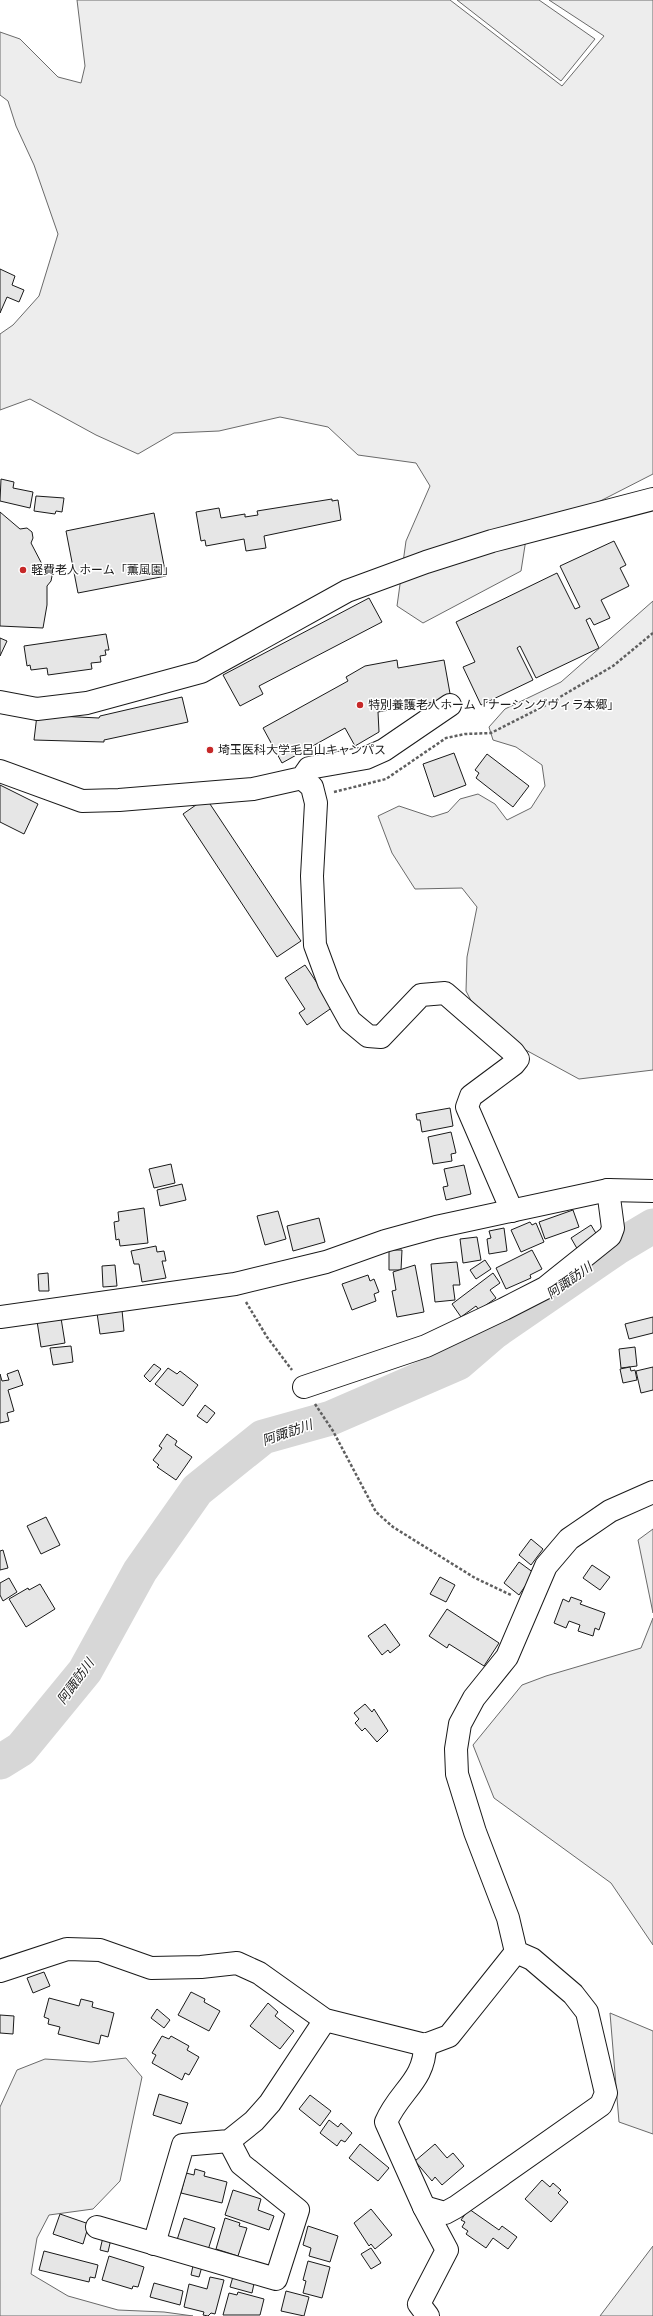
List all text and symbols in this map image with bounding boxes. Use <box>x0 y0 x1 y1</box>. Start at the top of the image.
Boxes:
place label: 軽費老人ホーム「薫風園」 <box>31 563 175 577</box>
marker: 軽費老人ホーム「薫風園」 <box>18 565 28 575</box>
place label: 特別養護老人ホーム「ナーシングヴィラ本郷」 <box>368 698 619 712</box>
marker: 特別養護老人ホーム「ナーシングヴィラ本郷」 <box>355 700 365 710</box>
place label: 埼玉医科大学毛呂山キャンパス <box>218 743 386 757</box>
marker: 埼玉医科大学毛呂山キャンパス <box>205 745 215 755</box>
water label: 阿諏訪川 <box>544 1258 597 1301</box>
water label: 阿諏訪川 <box>260 1416 316 1448</box>
water label: 阿諏訪川 <box>54 1654 98 1707</box>

